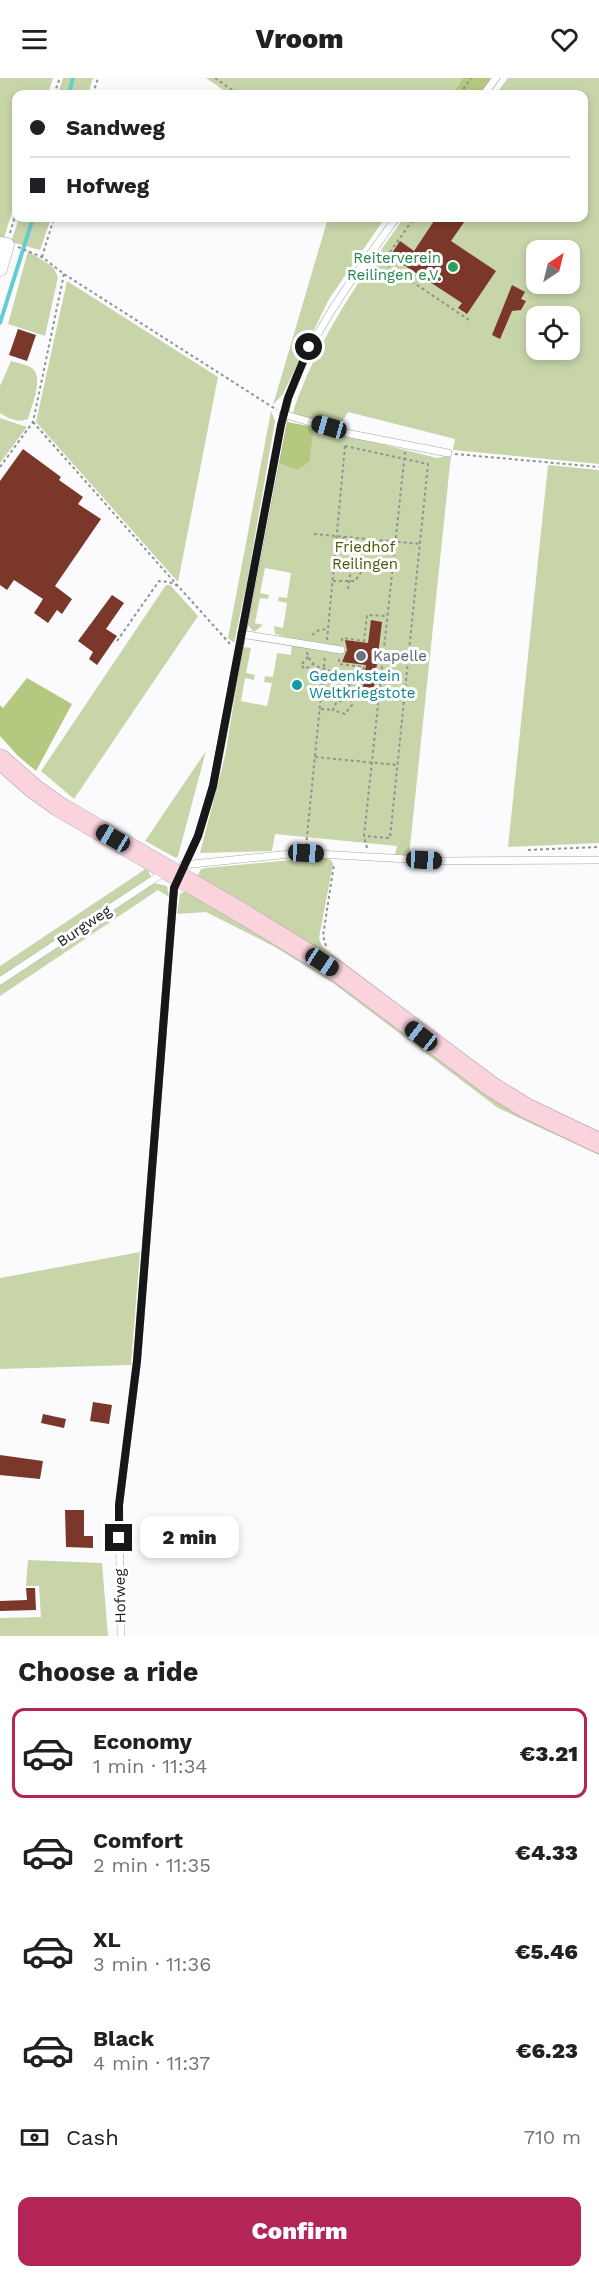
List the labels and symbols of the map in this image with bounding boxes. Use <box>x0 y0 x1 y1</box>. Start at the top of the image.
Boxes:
north arrow <box>526 240 580 294</box>
place label: Reiterverein Reilingen e.V. <box>347 249 441 284</box>
marker: Reiterverein Reilingen e.V. <box>446 260 460 274</box>
route start <box>295 333 322 360</box>
car <box>309 413 349 441</box>
park label: Friedhof Reilingen <box>332 538 398 573</box>
place label: Kapelle <box>373 647 427 665</box>
marker: Kapelle <box>354 649 368 663</box>
place label: Gedenkstein Weltkriegstote <box>309 667 415 702</box>
marker: Gedenkstein Weltkriegstote <box>290 678 304 692</box>
car <box>93 821 133 855</box>
car <box>288 843 324 863</box>
car <box>406 850 442 870</box>
street label: Burgweg <box>53 901 115 951</box>
car <box>302 945 342 979</box>
car <box>401 1018 441 1054</box>
callout: 2 min <box>140 1517 239 1559</box>
route end <box>105 1524 132 1551</box>
street label: Hofweg <box>111 1569 129 1623</box>

